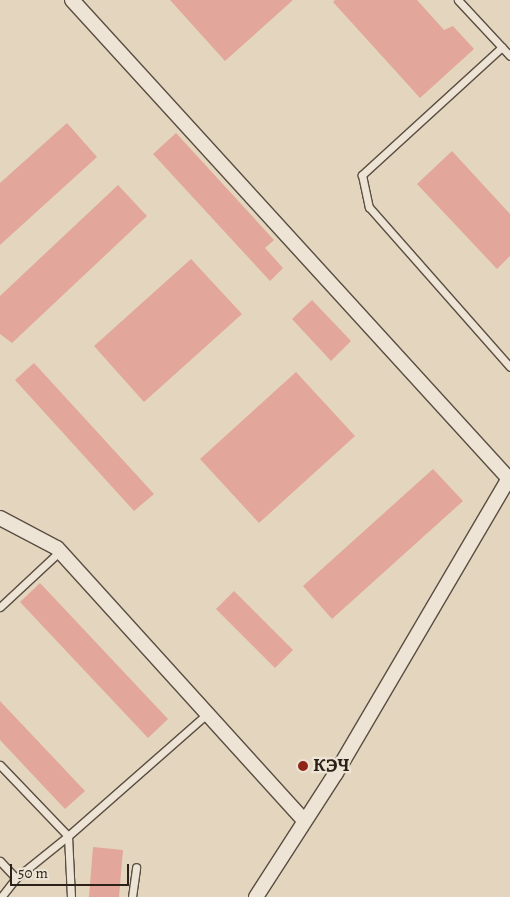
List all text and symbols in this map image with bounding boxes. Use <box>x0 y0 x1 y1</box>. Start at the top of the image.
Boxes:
place label: КЭЧ <box>313 755 349 777</box>
marker: КЭЧ <box>297 760 309 772</box>
scale bar <box>12 854 131 886</box>
text: 50 m <box>18 863 48 883</box>

